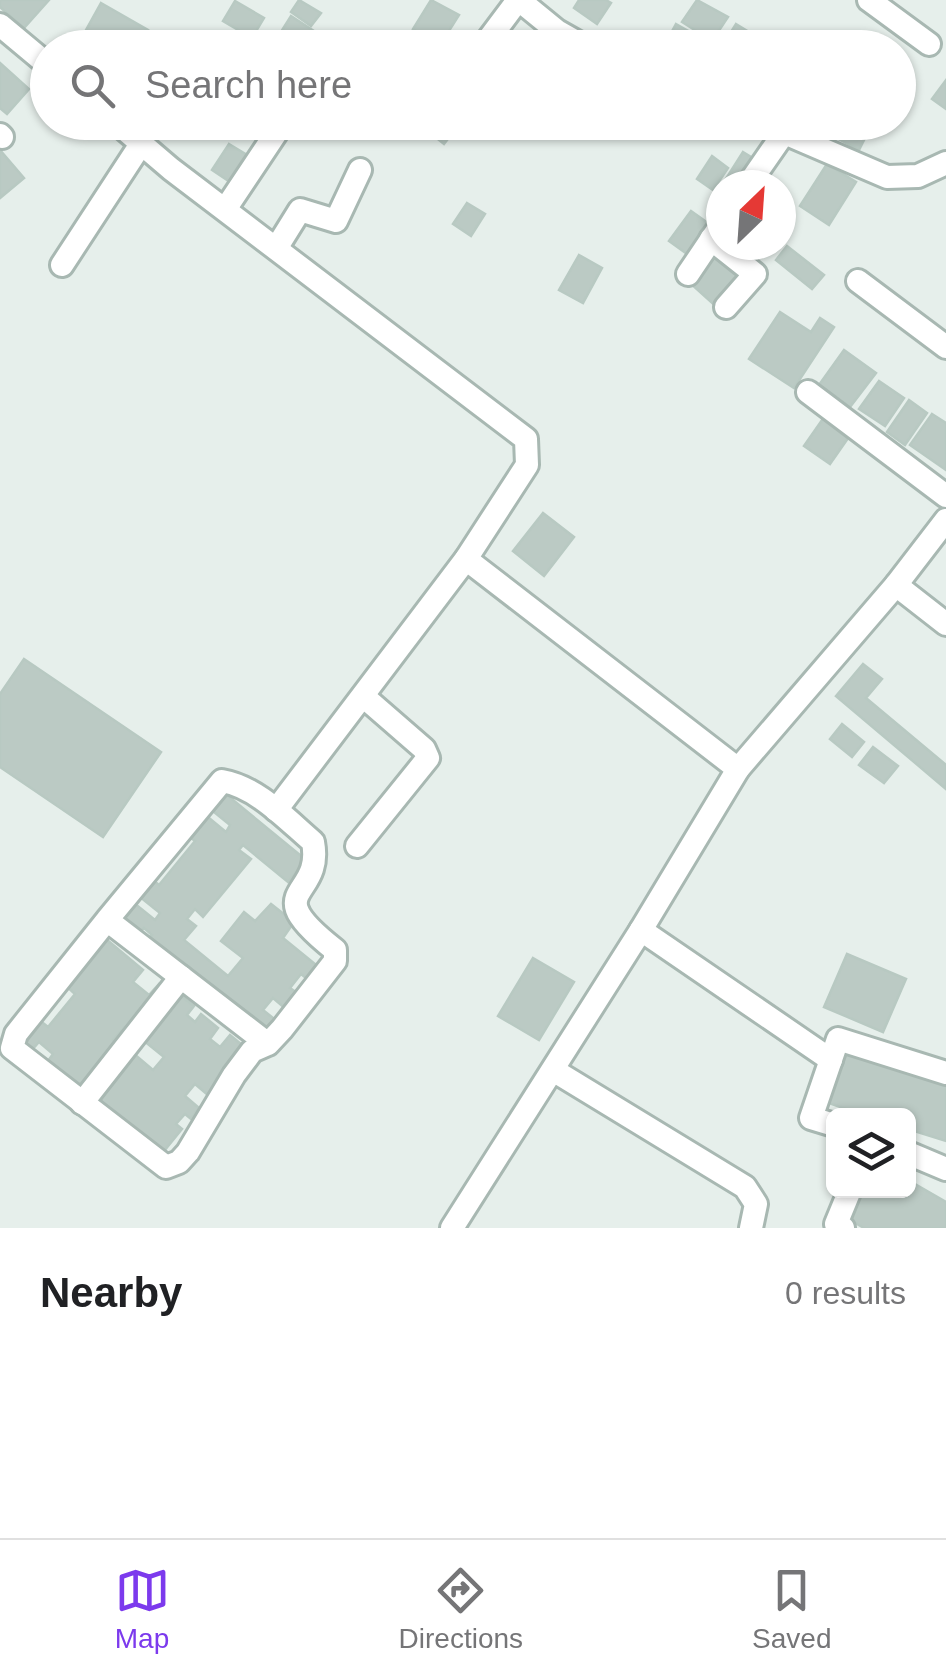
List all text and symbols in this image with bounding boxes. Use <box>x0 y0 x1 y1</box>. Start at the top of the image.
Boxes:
search box <box>30 30 916 140</box>
icon: search <box>65 58 120 113</box>
text: Search here <box>145 64 352 106</box>
north arrow <box>706 170 796 260</box>
map controls <box>826 1108 916 1198</box>
button: layers <box>826 1108 916 1198</box>
text: Nearby <box>40 1269 182 1316</box>
text: 0 results <box>785 1275 906 1311</box>
tab: Map <box>115 1563 170 1655</box>
tab: Directions <box>399 1563 523 1655</box>
tab: Saved <box>752 1563 831 1655</box>

